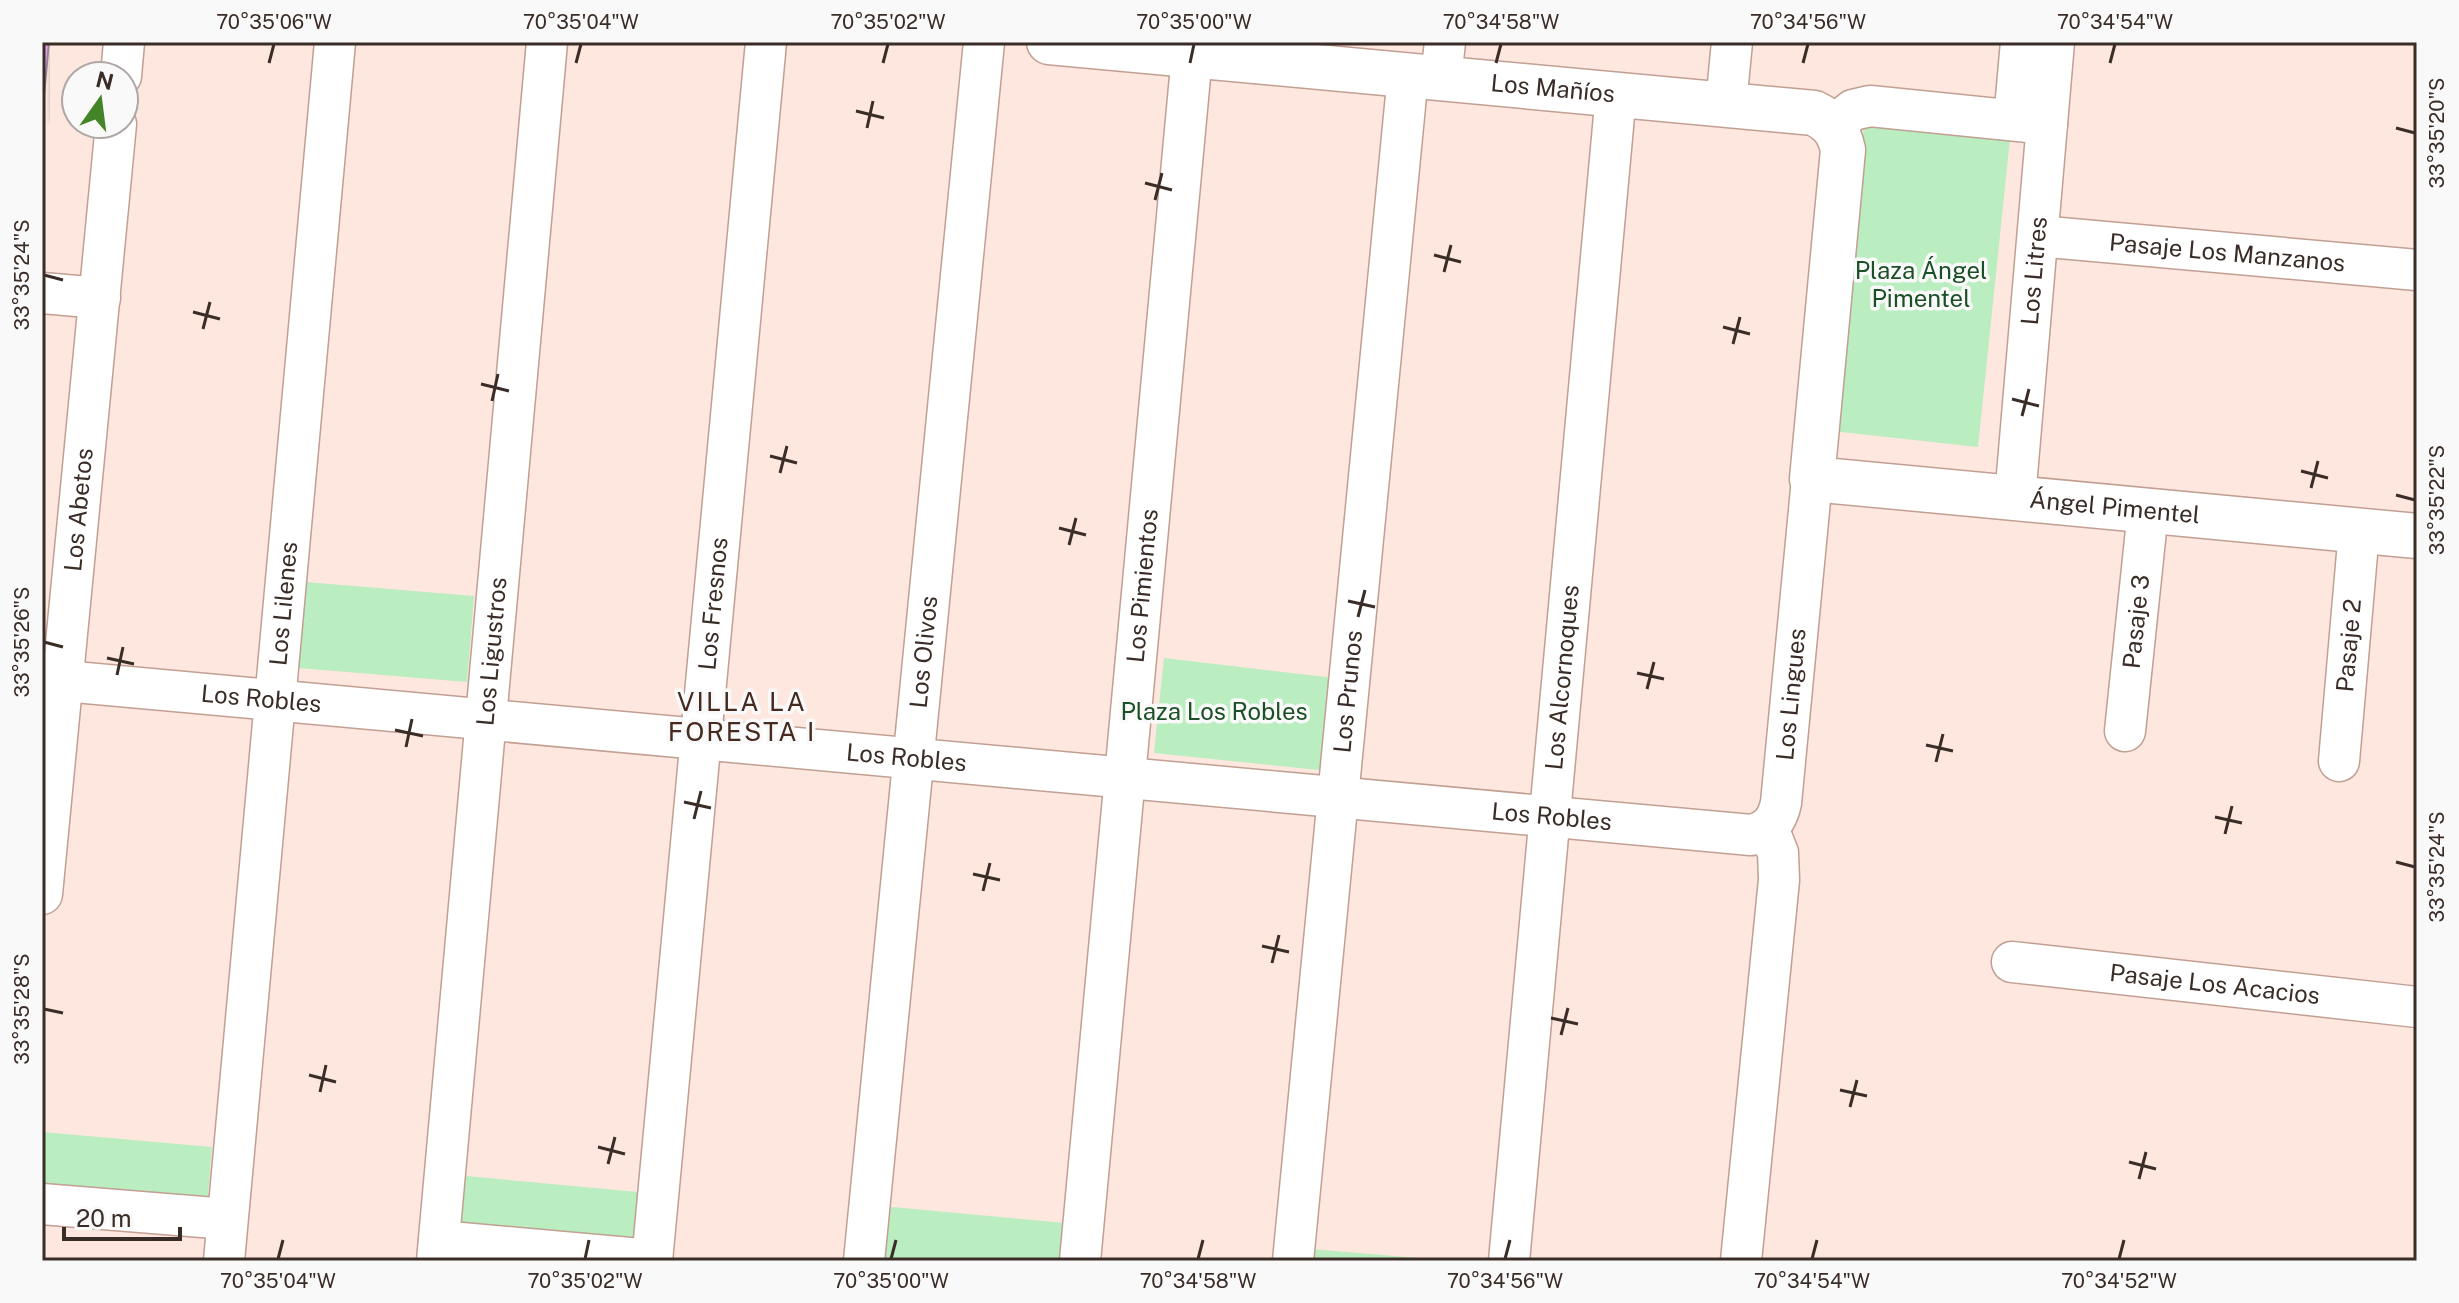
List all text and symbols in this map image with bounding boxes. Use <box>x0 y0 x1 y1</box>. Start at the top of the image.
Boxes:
text: 70°35'06"W <box>216 10 332 34</box>
text: 70°35'04"W <box>523 10 639 34</box>
text: 70°35'02"W <box>830 10 946 34</box>
text: 70°35'00"W <box>1136 10 1252 34</box>
text: 70°34'58"W <box>1443 10 1559 34</box>
text: 70°34'56"W <box>1750 10 1866 34</box>
text: 70°34'54"W <box>2057 10 2173 34</box>
north arrow <box>60 60 140 140</box>
text: N <box>93 66 116 95</box>
street label: Los Mañíos <box>1490 68 1616 107</box>
text: 33°35'20"S <box>2425 78 2449 188</box>
street label: Los Litres <box>2015 215 2052 326</box>
text: 33°35'24"S <box>10 219 34 331</box>
street label: Pasaje Los Manzanos <box>2108 227 2347 277</box>
park label: Plaza Ángel Pimentel <box>1855 256 1987 312</box>
text: 33°35'22"S <box>2425 445 2449 555</box>
street label: Los Abetos <box>58 447 98 573</box>
street label: Ángel Pimentel <box>2028 485 2201 529</box>
street label: Los Pimientos <box>1121 508 1163 664</box>
street label: Los Fresnos <box>692 536 733 672</box>
street label: Los Lilenes <box>263 540 302 667</box>
street label: Pasaje 3 <box>2117 573 2154 670</box>
street label: Los Ligustros <box>470 576 512 727</box>
street label: Los Alcornoques <box>1539 584 1584 771</box>
text: 33°35'26"S <box>10 587 34 697</box>
street label: Los Olivos <box>903 594 942 709</box>
street label: Pasaje 2 <box>2330 598 2366 693</box>
street label: Los Lingues <box>1770 627 1811 762</box>
street label: Los Prunos <box>1327 629 1367 754</box>
street label: Los Robles <box>200 679 323 717</box>
district label: VILLA LA FORESTA I <box>668 686 816 747</box>
park label: Plaza Los Robles <box>1120 697 1308 725</box>
street label: Los Robles <box>845 737 968 776</box>
street label: Los Robles <box>1490 796 1613 835</box>
text: 33°35'24"S <box>2425 811 2449 923</box>
text: 33°35'28"S <box>10 953 34 1065</box>
street label: Pasaje Los Acacios <box>2108 958 2322 1009</box>
scale bar <box>64 1191 180 1241</box>
text: 20 m <box>76 1204 132 1232</box>
text: 70°35'04"W <box>220 1269 336 1293</box>
text: 70°35'02"W <box>527 1269 643 1293</box>
text: 70°35'00"W <box>833 1269 949 1293</box>
text: 70°34'58"W <box>1140 1269 1256 1293</box>
text: 70°34'56"W <box>1447 1269 1563 1293</box>
text: 70°34'54"W <box>1754 1269 1870 1293</box>
text: 70°34'52"W <box>2061 1269 2177 1293</box>

